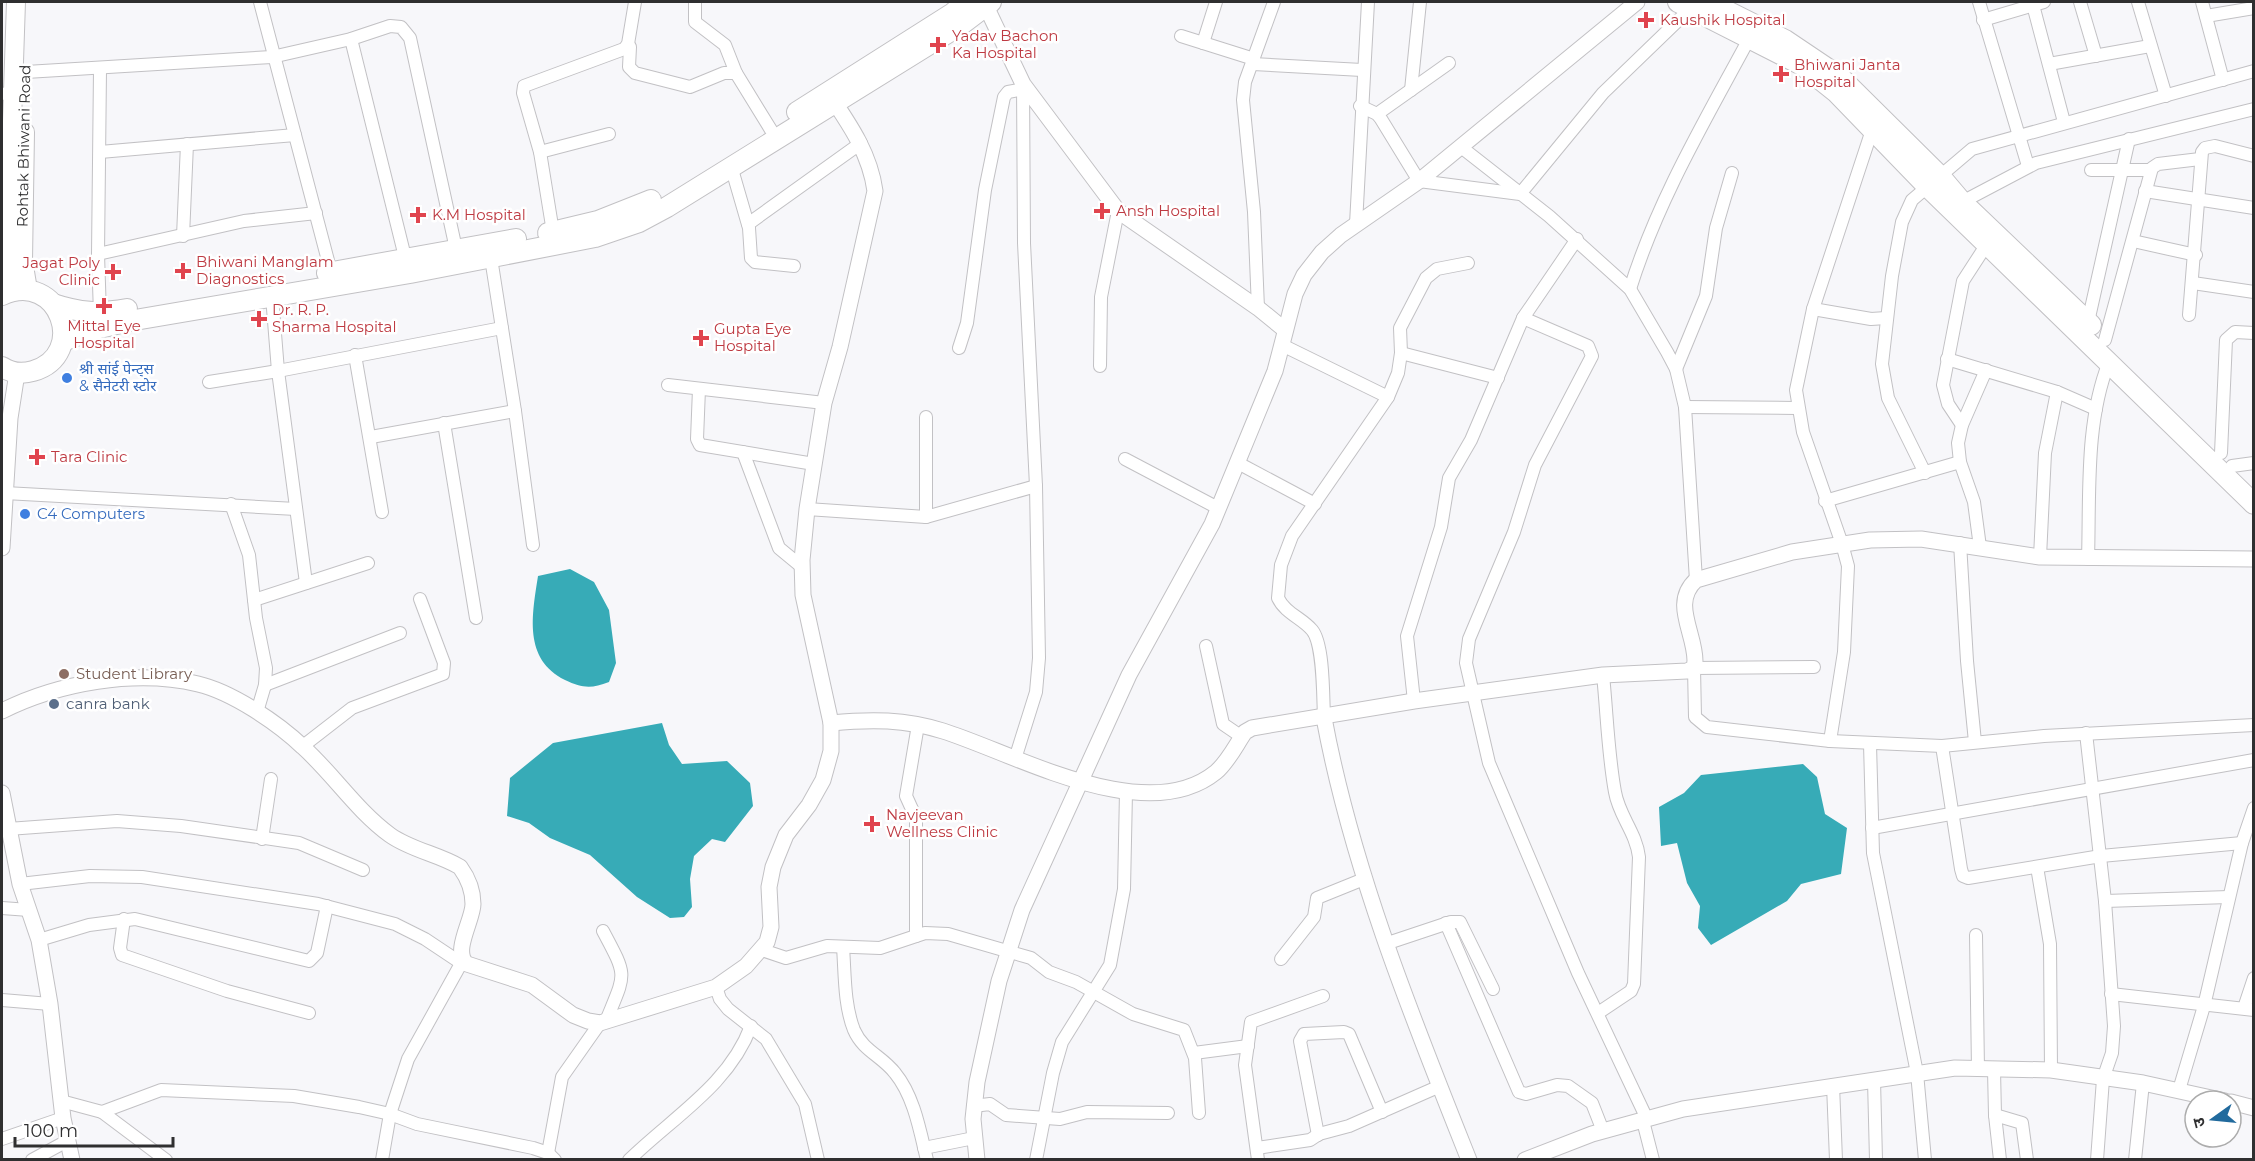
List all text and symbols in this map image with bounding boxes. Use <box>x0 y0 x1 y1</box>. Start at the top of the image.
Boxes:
place label: Kaushik Hospital <box>1660 10 1785 29</box>
marker: Kaushik Hospital <box>1637 11 1655 29</box>
place label: Yadav Bachon Ka Hospital <box>952 26 1059 62</box>
marker: Yadav Bachon Ka Hospital <box>929 36 947 54</box>
place label: Bhiwani Janta Hospital <box>1794 55 1900 91</box>
street label: Rohtak Bhiwani Road <box>13 65 34 227</box>
marker: Bhiwani Janta Hospital <box>1772 65 1790 83</box>
place label: Ansh Hospital <box>1116 201 1220 220</box>
marker: Ansh Hospital <box>1093 202 1111 220</box>
place label: K.M Hospital <box>432 205 526 224</box>
marker: K.M Hospital <box>409 206 427 224</box>
place label: Bhiwani Manglam Diagnostics <box>196 252 334 288</box>
place label: Jagat Poly Clinic <box>21 253 101 289</box>
marker: Bhiwani Manglam Diagnostics <box>174 262 192 280</box>
marker: Jagat Poly Clinic <box>104 263 122 281</box>
marker: Mittal Eye Hospital <box>95 297 113 315</box>
place label: Dr. R. P. Sharma Hospital <box>272 300 396 336</box>
marker: Dr. R. P. Sharma Hospital <box>250 310 268 328</box>
place label: Mittal Eye Hospital <box>67 316 141 352</box>
place label: Gupta Eye Hospital <box>714 319 791 355</box>
marker: Gupta Eye Hospital <box>692 329 710 347</box>
place label: श्री सांई पेन्ट्स & सैनेटरी स्टोर <box>79 359 157 395</box>
marker: श्री सांई पेन्ट्स & सैनेटरी स्टोर <box>60 371 74 385</box>
place label: Tara Clinic <box>51 447 128 466</box>
marker: Tara Clinic <box>28 448 46 466</box>
place label: C4 Computers <box>37 504 145 523</box>
marker: C4 Computers <box>18 507 32 521</box>
place label: Student Library <box>76 664 193 683</box>
marker: Student Library <box>57 667 71 681</box>
place label: canra bank <box>66 694 150 713</box>
marker: canra bank <box>47 697 61 711</box>
place label: Navjeevan Wellness Clinic <box>886 805 998 841</box>
marker: Navjeevan Wellness Clinic <box>863 815 881 833</box>
north arrow <box>2183 1089 2243 1149</box>
scale bar <box>15 1110 172 1148</box>
text: उ <box>2188 1115 2209 1130</box>
text: 100 m <box>24 1120 78 1142</box>

